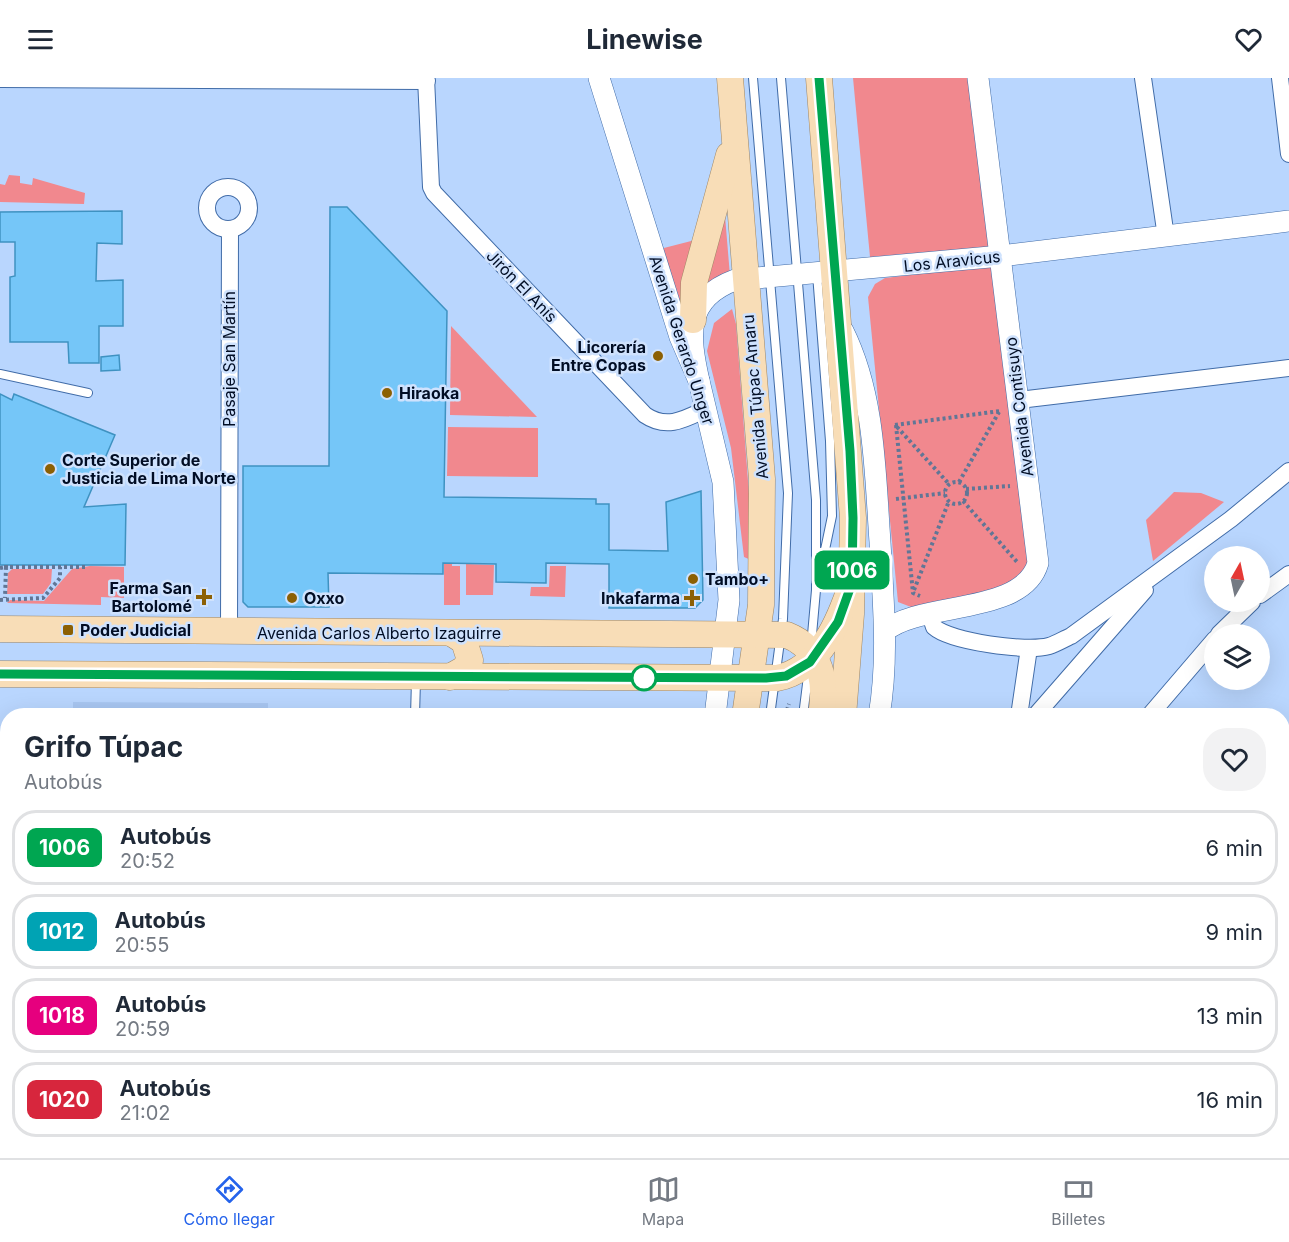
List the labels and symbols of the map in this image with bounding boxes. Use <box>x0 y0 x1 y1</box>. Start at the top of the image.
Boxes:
street label: Jirón El Anís <box>482 246 562 326</box>
street label: Los Aravicus <box>903 246 1001 276</box>
street label: Avenida Gerardo Unger <box>645 253 719 427</box>
street label: Pasaje San Martín <box>219 291 239 427</box>
street label: Avenida Túpac Amaru <box>738 314 772 480</box>
street label: Avenida Contisuyo <box>1001 336 1037 478</box>
place label: Licorería Entre Copas <box>551 337 646 375</box>
marker: Licorería Entre Copas <box>651 349 665 363</box>
place label: Hiraoka <box>399 383 459 403</box>
marker: Hiraoka <box>380 386 394 400</box>
place label: Corte Superior de Justicia de Lima Norte <box>62 450 236 488</box>
marker: Corte Superior de Justicia de Lima Norte <box>43 462 57 476</box>
north arrow <box>1204 546 1270 612</box>
line badge: 1006 <box>810 550 894 590</box>
place label: Tambo+ <box>705 569 769 589</box>
marker: Tambo+ <box>686 572 700 586</box>
place label: Farma San Bartolomé <box>110 578 192 616</box>
place label: Oxxo <box>304 588 345 608</box>
place label: Inkafarma <box>601 588 680 608</box>
marker: Farma San Bartolomé <box>197 590 211 604</box>
marker: Oxxo <box>285 591 299 605</box>
marker: Inkafarma <box>685 591 699 605</box>
place label: Poder Judicial <box>80 620 191 640</box>
marker: Poder Judicial <box>61 623 75 637</box>
street label: Avenida Carlos Alberto Izaguirre <box>257 623 501 643</box>
unlabelled marker <box>631 665 657 691</box>

